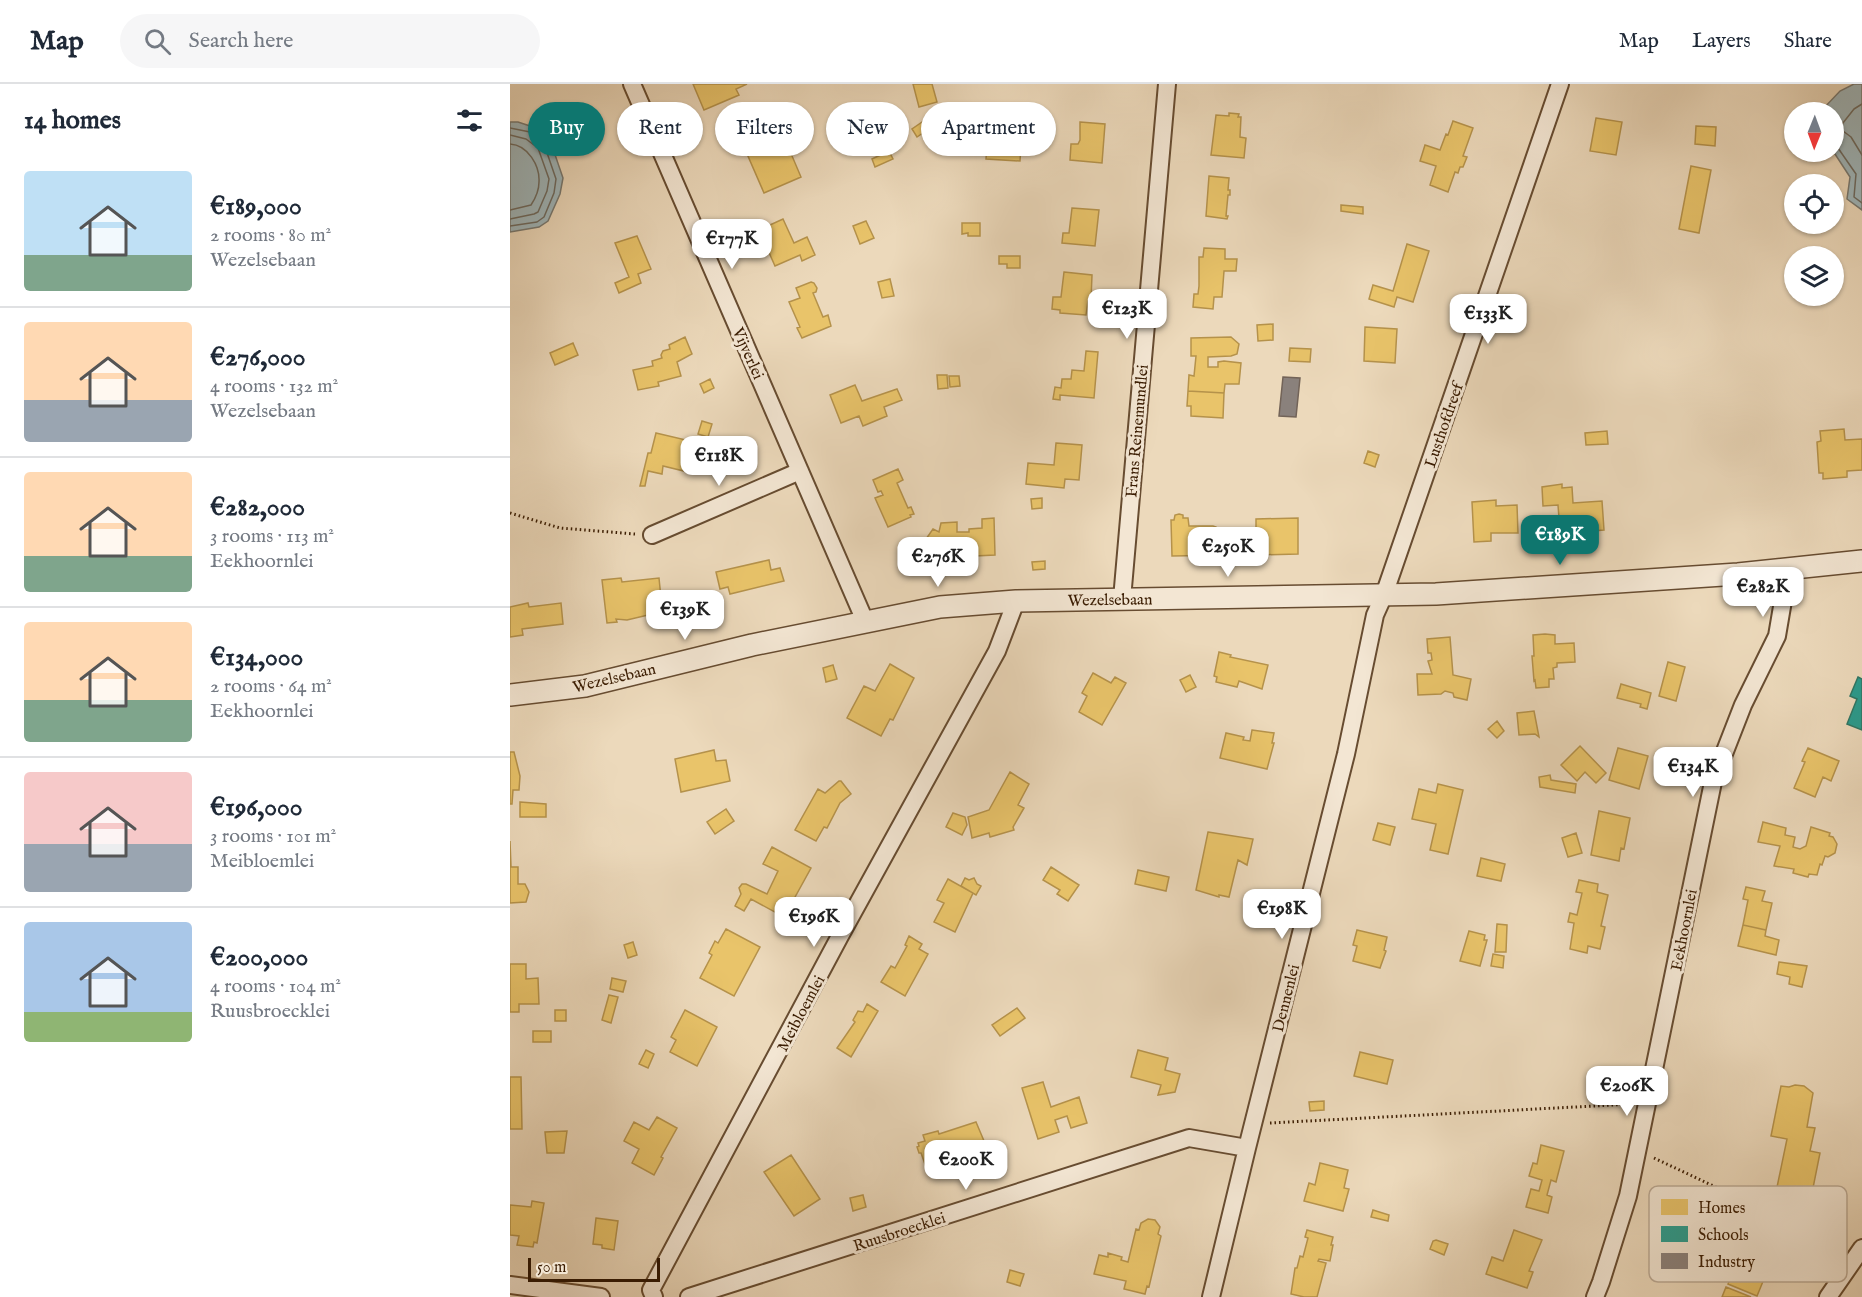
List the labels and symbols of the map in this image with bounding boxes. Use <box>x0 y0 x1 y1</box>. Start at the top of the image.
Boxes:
north arrow <box>1784 102 1844 162</box>
pin: €177K <box>690 219 774 270</box>
pin: €123K <box>1085 289 1169 340</box>
pin: €133K <box>1446 294 1530 345</box>
street label: Vijverlei <box>727 324 767 383</box>
street label: Frans Reinemundlei <box>1122 364 1154 499</box>
street label: Lusthofdreef <box>1421 378 1470 471</box>
pin: €118K <box>677 436 761 487</box>
pin: €189K <box>1518 515 1602 566</box>
pin: €250K <box>1186 527 1270 578</box>
pin: €276K <box>896 537 980 588</box>
pin: €282K <box>1721 567 1805 618</box>
pin: €139K <box>643 590 727 641</box>
street label: Wezelsebaan <box>1067 590 1153 612</box>
street label: Wezelsebaan <box>571 660 658 698</box>
pin: €134K <box>1651 747 1735 798</box>
street label: Eekhoornlei <box>1667 888 1703 973</box>
pin: €198K <box>1240 889 1324 940</box>
pin: €196K <box>772 897 856 948</box>
street label: Dennenlei <box>1269 963 1305 1034</box>
street label: Meibloemlei <box>773 972 830 1055</box>
pin: €206K <box>1585 1066 1669 1117</box>
pin: €200K <box>924 1140 1008 1191</box>
legend <box>1649 1186 1847 1282</box>
text: Homes <box>1698 1199 1746 1219</box>
street label: Ruusbroecklei <box>851 1209 948 1257</box>
text: Schools <box>1698 1226 1749 1246</box>
text: Industry <box>1698 1253 1755 1273</box>
scale bar <box>528 1255 660 1282</box>

